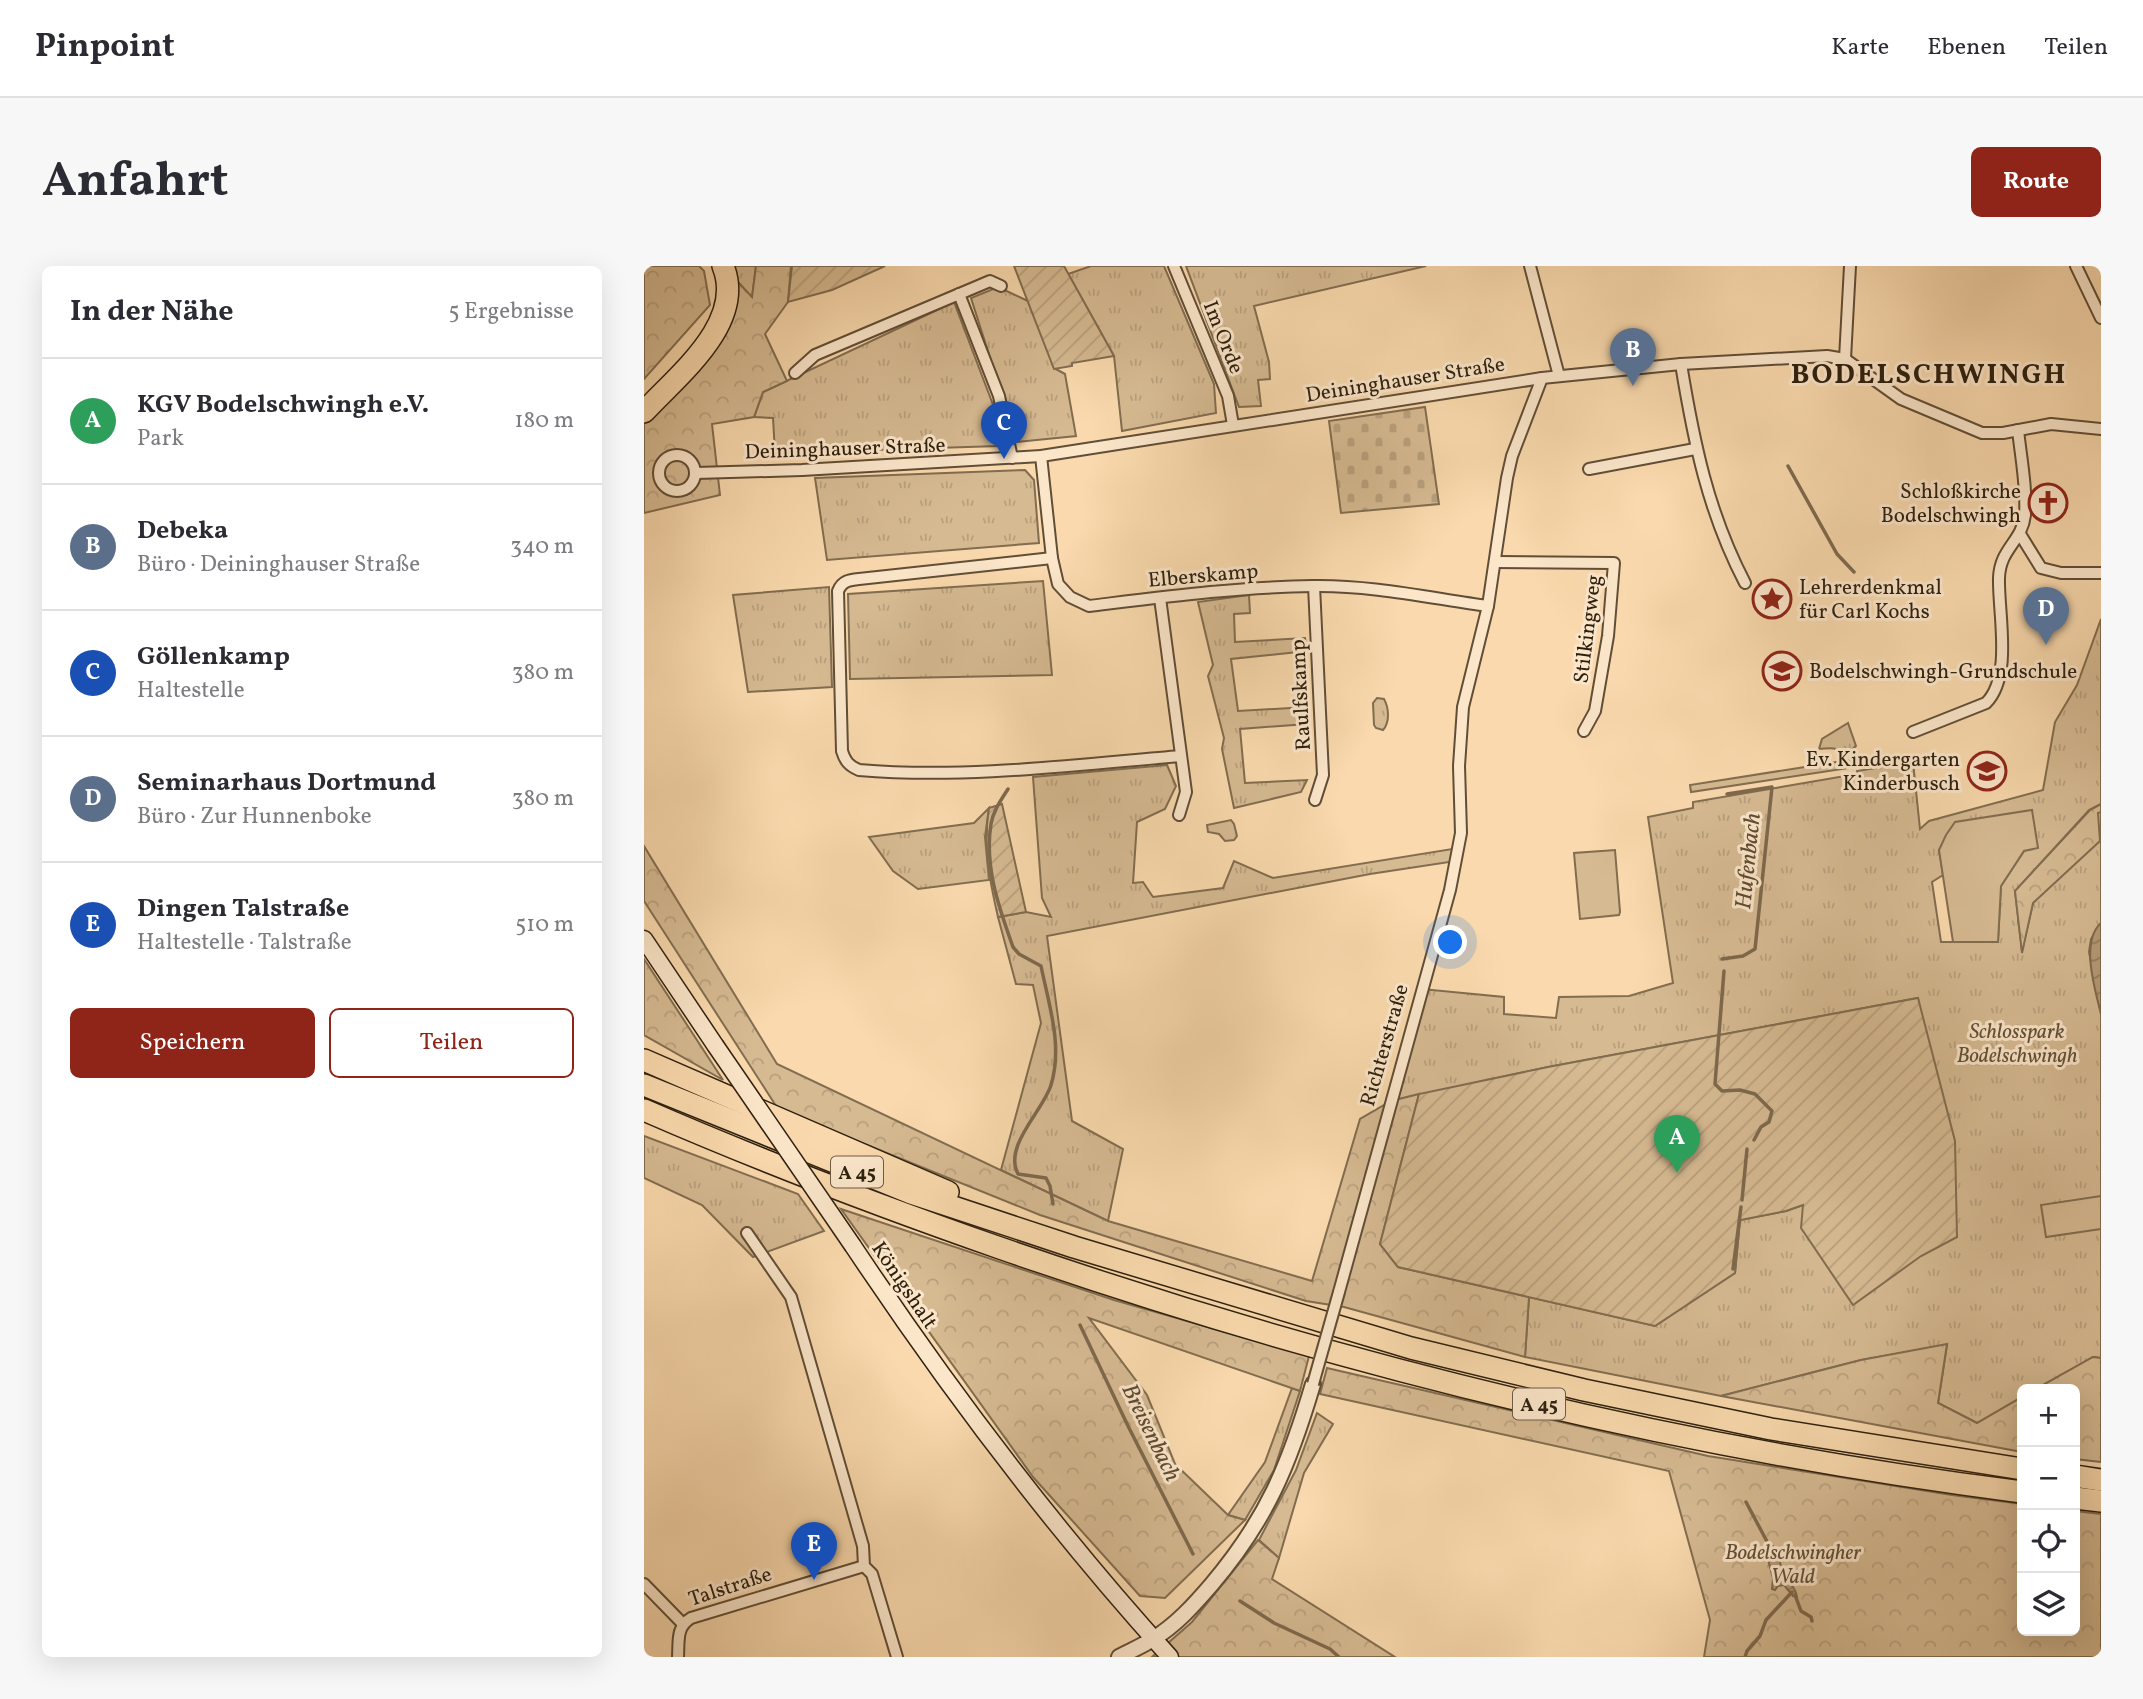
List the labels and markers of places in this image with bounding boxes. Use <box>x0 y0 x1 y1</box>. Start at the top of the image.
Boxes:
pin: B <box>1610 328 1656 386</box>
pin: C <box>981 401 1027 459</box>
place label: Schloßkirche Bodelschwingh <box>1881 478 2021 531</box>
church icon: Schloßkirche Bodelschwingh <box>2027 482 2069 524</box>
place label: Lehrerdenkmal für Carl Kochs <box>1799 574 1942 627</box>
place icon: Lehrerdenkmal für Carl Kochs <box>1751 578 1793 620</box>
pin: D <box>2023 587 2069 645</box>
school or university icon: Bodelschwingh-Grundschule <box>1761 650 1803 692</box>
place label: Bodelschwingh-Grundschule <box>1809 658 2077 687</box>
place label: Ev. Kindergarten Kinderbusch <box>1806 746 1960 799</box>
school or university icon: Ev. Kindergarten Kinderbusch <box>1966 750 2008 792</box>
pin: A <box>1654 1115 1700 1173</box>
pin: E <box>791 1522 837 1580</box>

